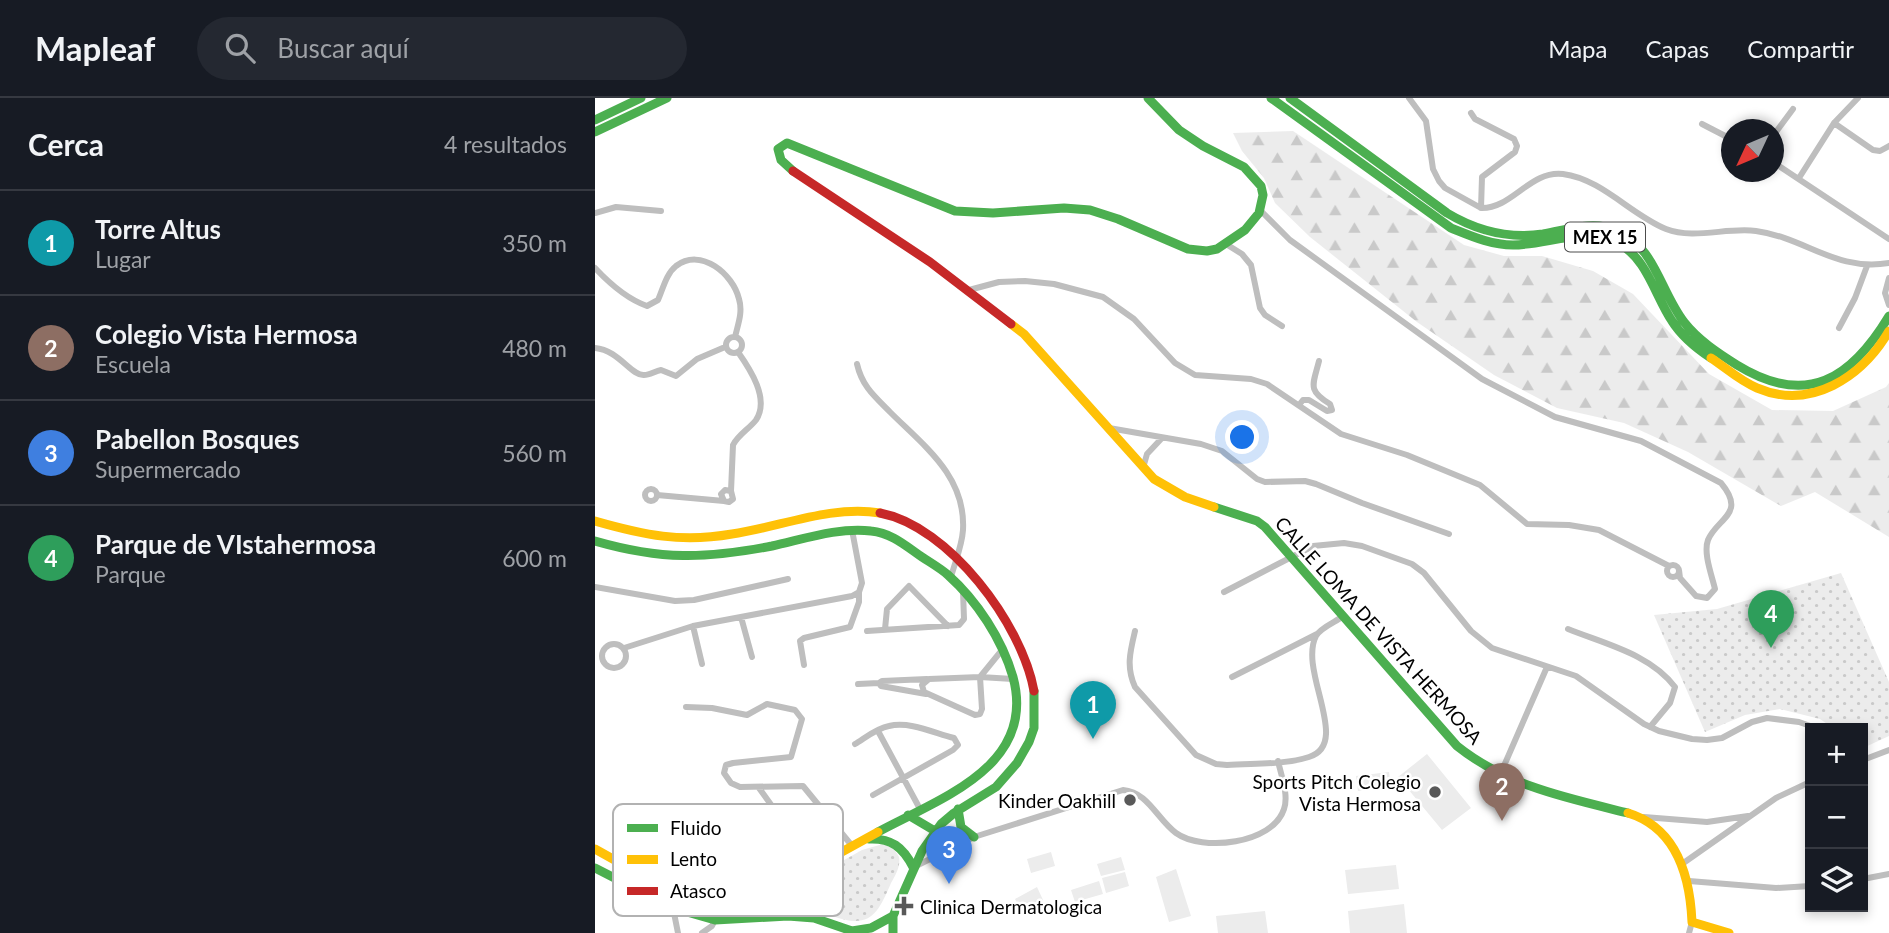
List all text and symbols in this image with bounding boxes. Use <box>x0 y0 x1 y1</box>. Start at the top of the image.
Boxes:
search box <box>197 17 687 80</box>
text: Mapleaf <box>35 28 155 68</box>
icon: search <box>221 29 259 67</box>
text: Buscar aquí <box>277 32 409 64</box>
text: Mapa <box>1548 34 1607 63</box>
text: Capas <box>1645 34 1709 63</box>
text: Compartir <box>1747 34 1854 63</box>
north arrow <box>1721 119 1784 182</box>
text: Cerca <box>28 126 104 162</box>
text: 4 resultados <box>444 130 567 158</box>
text: Torre Altus <box>95 213 221 245</box>
road number: MEX 15 <box>1565 222 1645 252</box>
text: 1 <box>44 229 58 257</box>
text: 350 m <box>502 229 567 257</box>
text: Lugar <box>95 245 151 273</box>
text: Colegio Vista Hermosa <box>95 318 358 350</box>
text: 2 <box>44 334 58 362</box>
text: 480 m <box>502 334 567 362</box>
text: Escuela <box>95 350 171 378</box>
your location <box>1225 420 1259 454</box>
text: Pabellon Bosques <box>95 423 299 455</box>
text: 3 <box>44 439 58 467</box>
text: 560 m <box>502 439 567 467</box>
text: Supermercado <box>95 455 241 483</box>
street label: CALLE LOMA DE VISTA HERMOSA <box>1271 512 1487 749</box>
text: Parque de VIstahermosa <box>95 528 376 560</box>
text: 4 <box>44 544 58 572</box>
text: 600 m <box>502 544 567 572</box>
text: Parque <box>95 560 166 588</box>
pin: 4 <box>1748 590 1794 648</box>
pin: 1 <box>1070 681 1116 739</box>
map controls <box>1805 723 1868 912</box>
button: + <box>1805 723 1868 786</box>
pin: 2 <box>1479 763 1525 821</box>
place label: Sports Pitch Colegio Vista Hermosa <box>1252 770 1421 815</box>
marker: Sports Pitch Colegio Vista Hermosa <box>1427 784 1443 800</box>
button: − <box>1805 786 1868 849</box>
place label: Kinder Oakhill <box>998 789 1116 812</box>
marker: Kinder Oakhill <box>1122 792 1138 808</box>
legend <box>613 804 843 916</box>
text: Fluido <box>670 816 722 839</box>
pin: 3 <box>926 826 972 884</box>
text: Lento <box>670 847 717 870</box>
button: layers <box>1805 849 1868 912</box>
text: Atasco <box>670 879 726 902</box>
place label: Clinica Dermatologica <box>920 895 1102 918</box>
marker: Clinica Dermatologica <box>894 896 914 916</box>

